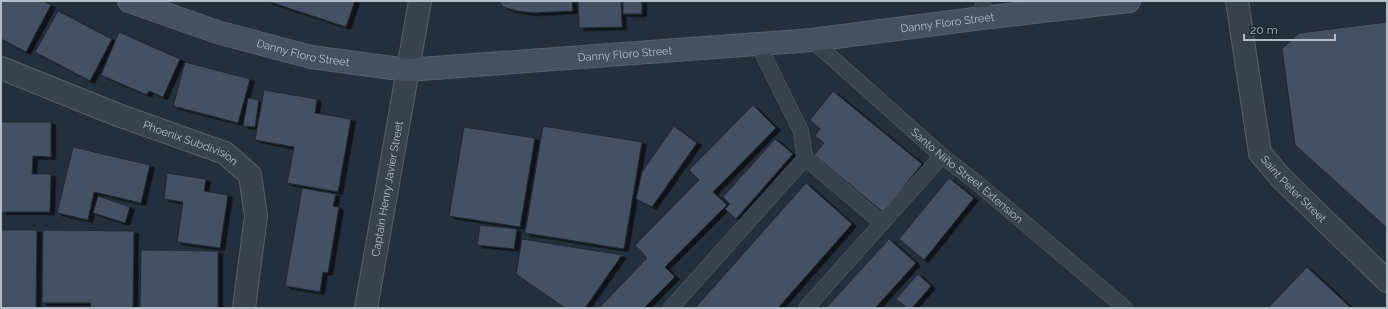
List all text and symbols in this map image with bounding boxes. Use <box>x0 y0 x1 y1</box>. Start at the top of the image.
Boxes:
street label: Danny Floro Street <box>900 11 995 36</box>
scale bar <box>1244 16 1335 42</box>
text: 20 m <box>1250 23 1278 37</box>
street label: Danny Floro Street <box>255 37 351 69</box>
street label: Danny Floro Street <box>577 44 673 64</box>
street label: Phoenix Subdivision <box>141 118 240 168</box>
street label: Captain Henry Javier Street <box>369 120 406 258</box>
street label: Santo Niño Street Extension <box>908 126 1025 226</box>
street label: Saint Peter Street <box>1258 153 1329 226</box>

